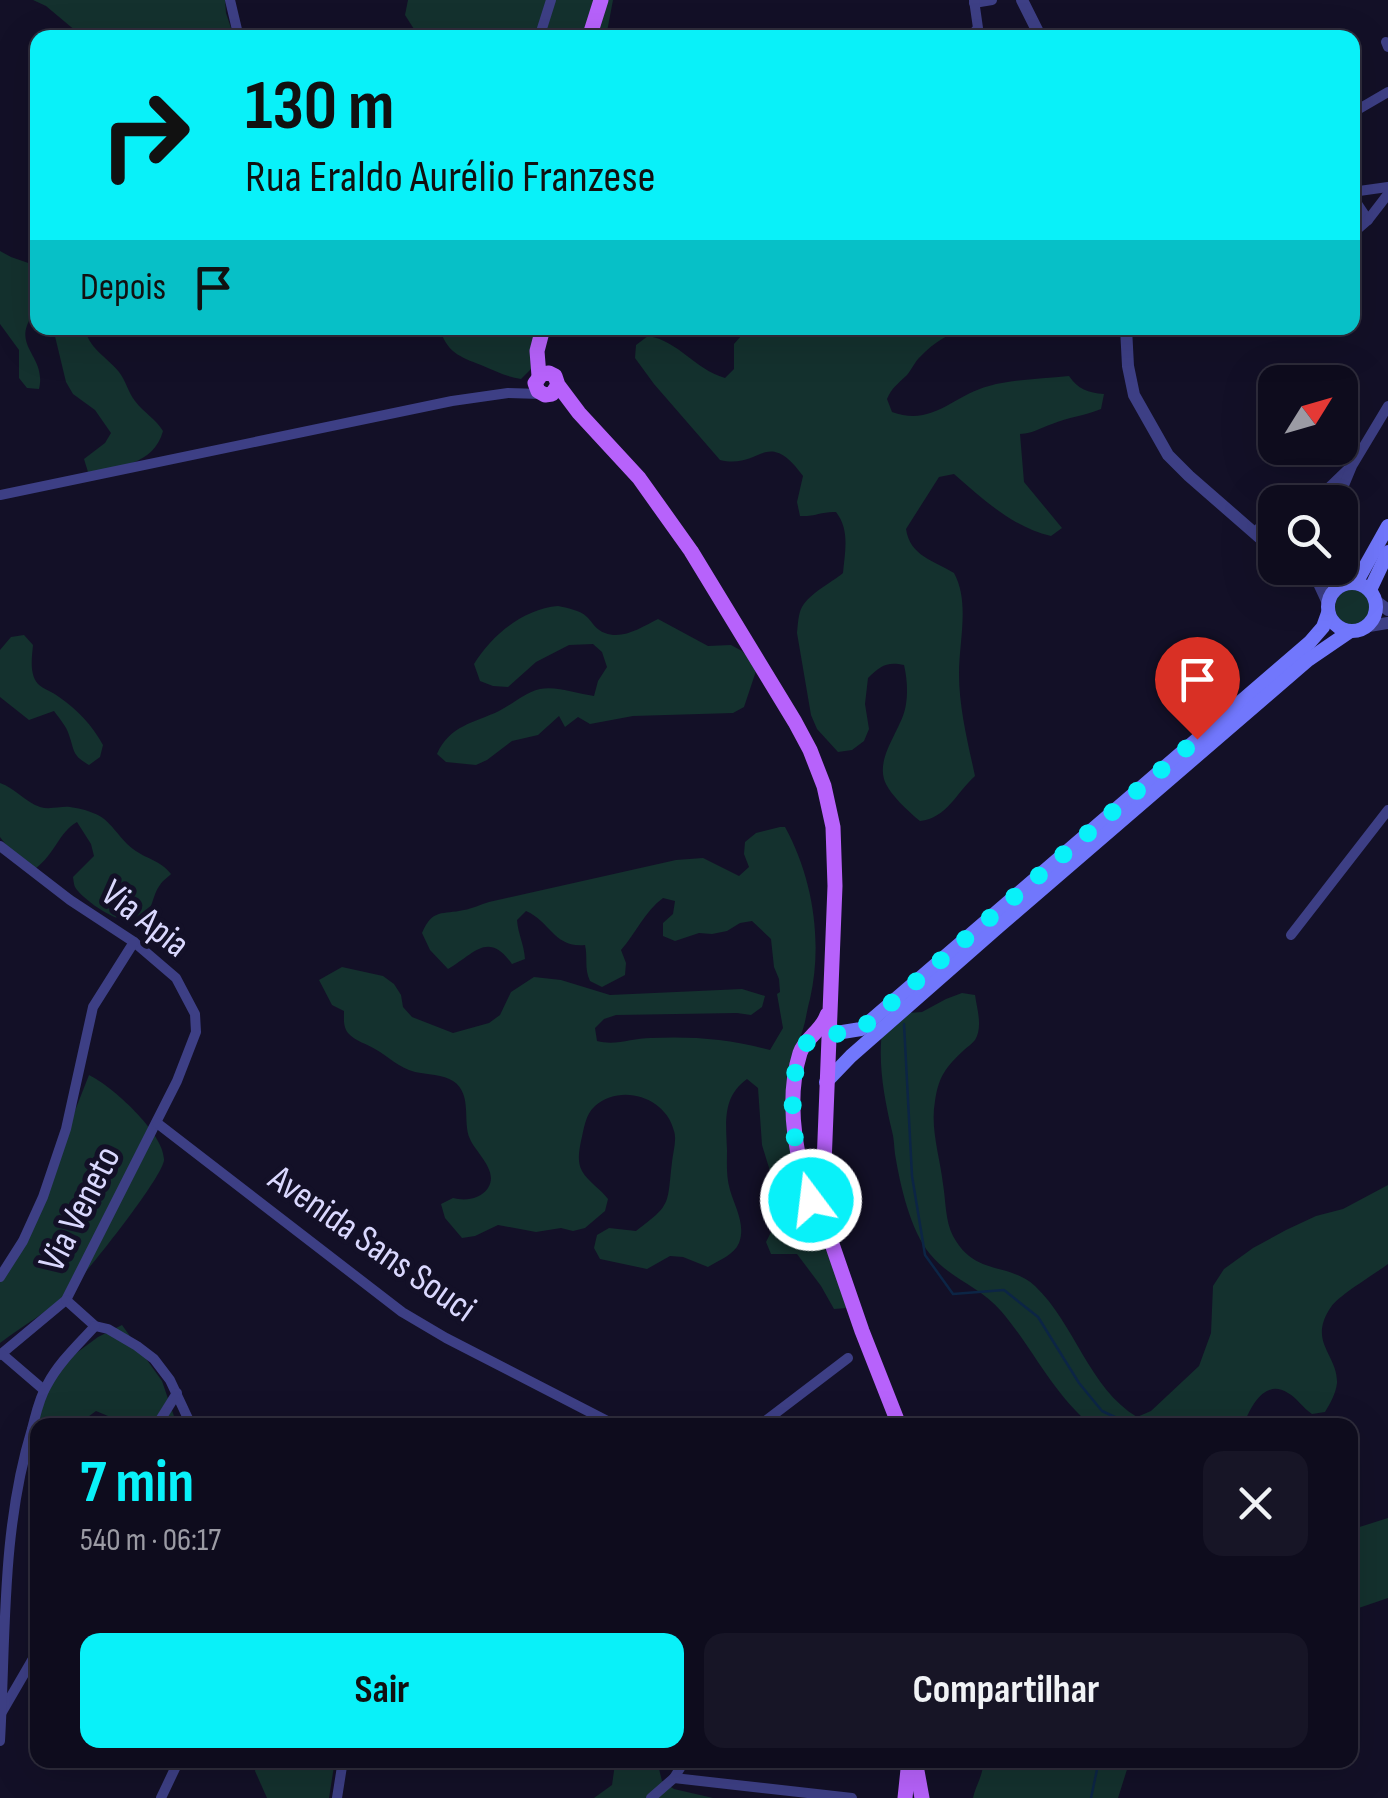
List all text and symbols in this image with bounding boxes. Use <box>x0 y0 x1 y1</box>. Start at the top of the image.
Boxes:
text: 130 m <box>245 65 394 149</box>
icon: right <box>80 70 210 200</box>
text: Rua Eraldo Aurélio Franzese <box>245 150 656 205</box>
icon: arrive <box>186 260 241 315</box>
text: Depois <box>80 265 166 310</box>
north arrow <box>1258 365 1358 465</box>
map controls <box>1258 365 1358 585</box>
button: search <box>1258 485 1358 585</box>
pin <box>1155 637 1240 740</box>
icon: arrive <box>1170 652 1225 707</box>
street label: Via Apia <box>92 871 198 967</box>
street label: Via Veneto <box>29 1139 131 1279</box>
position arrow <box>759 1148 863 1252</box>
street label: Avenida Sans Souci <box>259 1155 484 1332</box>
text: 7 min <box>80 1447 194 1519</box>
button: close <box>1203 1451 1308 1556</box>
text: 540 m · 06:17 <box>80 1521 221 1560</box>
button: Sair <box>80 1633 684 1748</box>
button: Compartilhar <box>704 1633 1308 1748</box>

